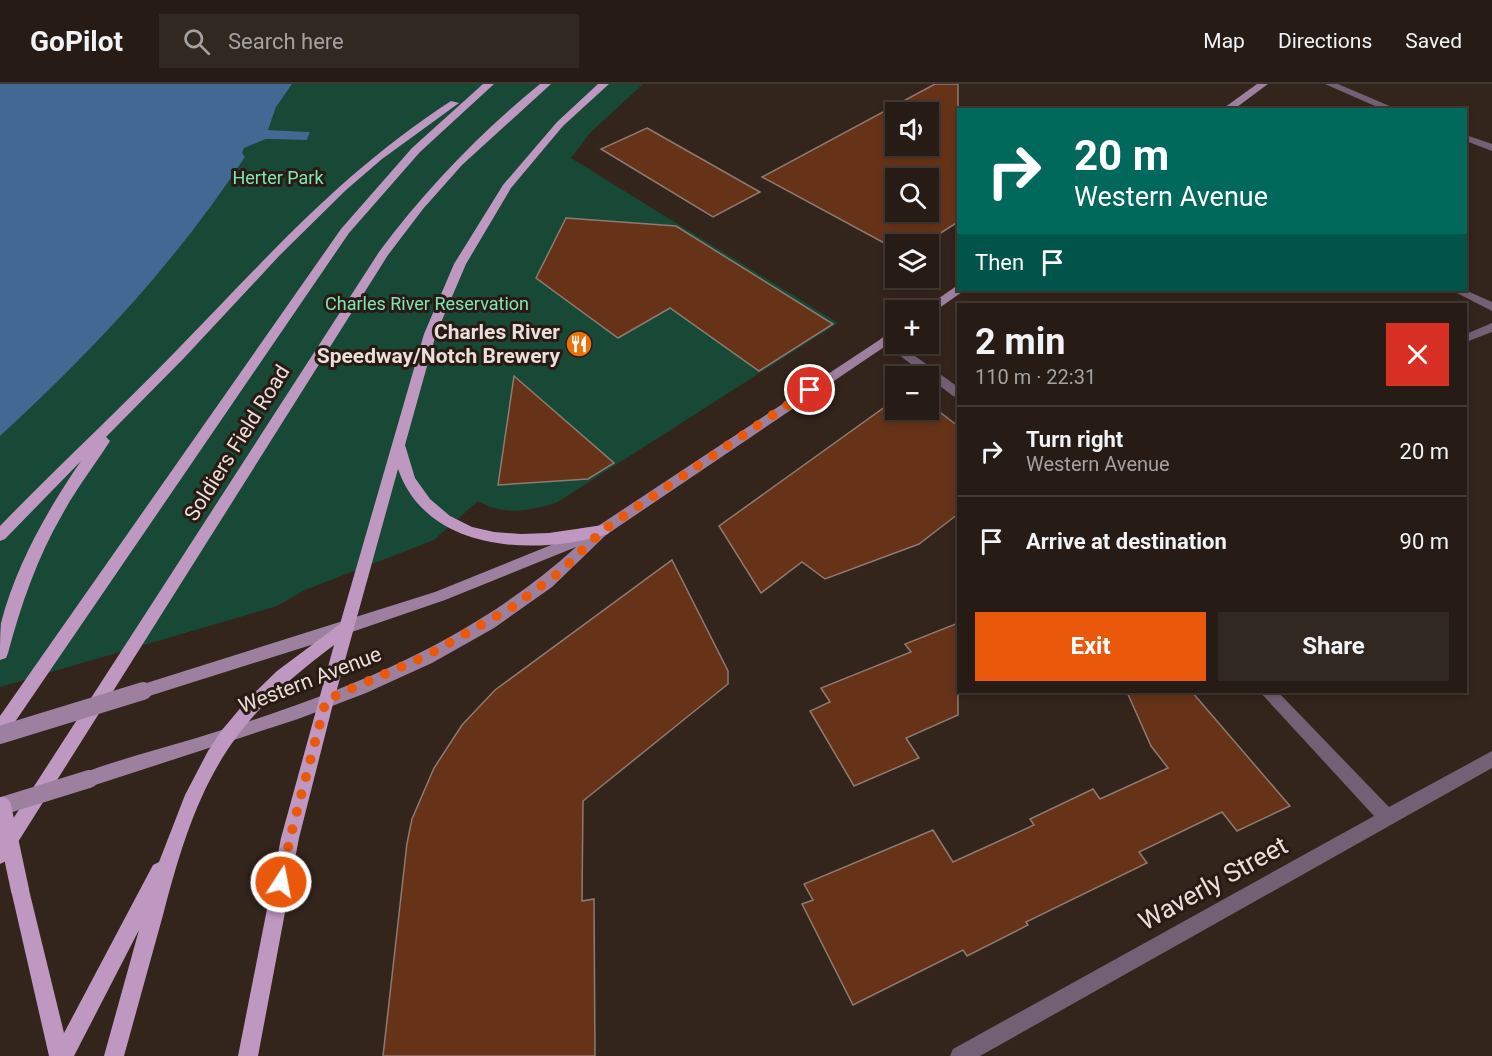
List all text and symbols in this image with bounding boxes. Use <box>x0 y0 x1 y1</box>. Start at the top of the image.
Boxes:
search box <box>159 14 579 68</box>
text: GoPilot <box>30 25 123 58</box>
icon: search <box>180 25 213 58</box>
text: Search here <box>228 29 344 54</box>
text: Map <box>1203 29 1245 53</box>
text: Directions <box>1278 29 1372 53</box>
text: Saved <box>1405 29 1462 53</box>
map controls <box>885 102 939 420</box>
button: sound <box>885 102 939 156</box>
text: 20 m <box>1074 131 1169 180</box>
icon: right <box>975 132 1053 210</box>
park label: Herter Park <box>232 167 324 188</box>
button: search <box>885 168 939 222</box>
text: Western Avenue <box>1074 181 1268 213</box>
button: layers <box>885 234 939 288</box>
icon: arrive <box>1036 246 1069 279</box>
text: Then <box>975 250 1024 275</box>
park label: Charles River Reservation <box>325 293 529 314</box>
button: + <box>885 300 939 354</box>
place label: Charles River Speedway/Notch Brewery <box>317 320 560 368</box>
text: 2 min <box>975 321 1066 363</box>
button: close <box>1386 323 1449 386</box>
restaurant icon: Charles River Speedway/Notch Brewery <box>564 329 594 359</box>
street label: Soldiers Field Road <box>179 361 295 525</box>
pin <box>784 364 835 415</box>
text: 110 m · 22:31 <box>975 365 1096 389</box>
button: − <box>885 366 939 420</box>
icon: arrive <box>793 373 826 406</box>
text: Turn right <box>1026 427 1123 452</box>
icon: right <box>975 435 1008 468</box>
text: 20 m <box>1400 439 1449 464</box>
text: Western Avenue <box>1026 452 1170 476</box>
icon: arrive <box>975 525 1008 558</box>
text: Arrive at destination <box>1026 529 1227 554</box>
text: 90 m <box>1400 529 1449 554</box>
button: Exit <box>975 612 1206 681</box>
button: Share <box>1218 612 1449 681</box>
street label: Western Avenue <box>235 642 385 718</box>
street label: Waverly Street <box>1133 830 1293 936</box>
position arrow <box>249 850 313 914</box>

